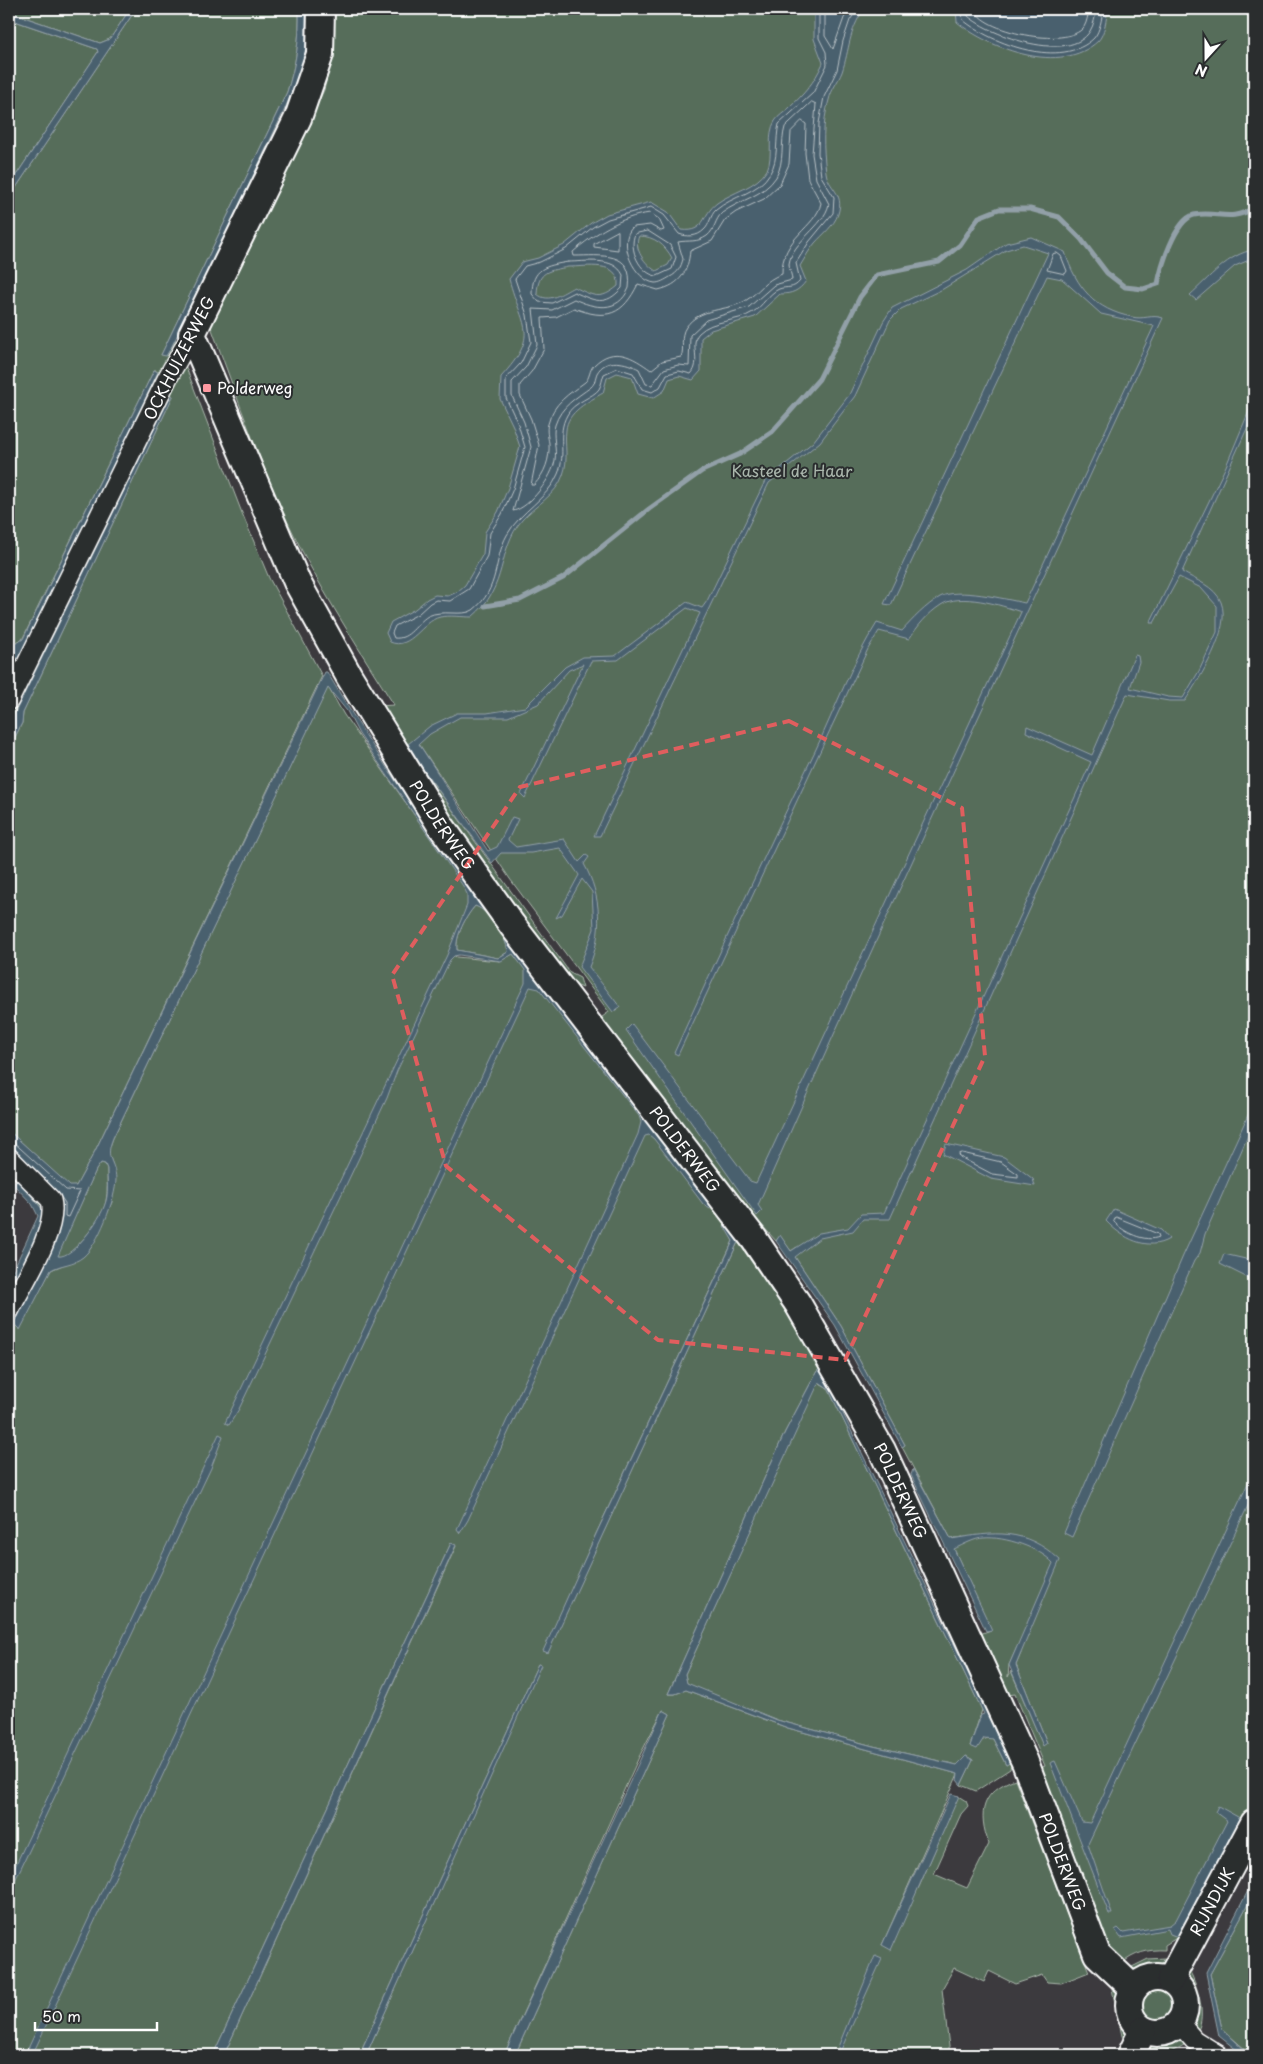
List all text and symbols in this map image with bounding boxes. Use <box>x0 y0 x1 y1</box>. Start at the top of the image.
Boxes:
north arrow <box>1180 32 1230 82</box>
text: N <box>1192 59 1210 82</box>
street label: OCKHUIZERWEG <box>137 291 220 424</box>
place label: Polderweg <box>217 375 293 399</box>
marker: Polderweg <box>201 382 213 394</box>
park label: Kasteel de Haar <box>732 458 853 482</box>
street label: POLDERWEG <box>405 775 482 875</box>
street label: POLDERWEG <box>645 1100 727 1197</box>
street label: POLDERWEG <box>869 1437 934 1542</box>
street label: POLDERWEG <box>1034 1809 1093 1914</box>
street label: RIJNDIJK <box>1183 1862 1239 1940</box>
scale bar <box>35 1999 158 2031</box>
text: 50 m <box>42 2004 81 2027</box>

